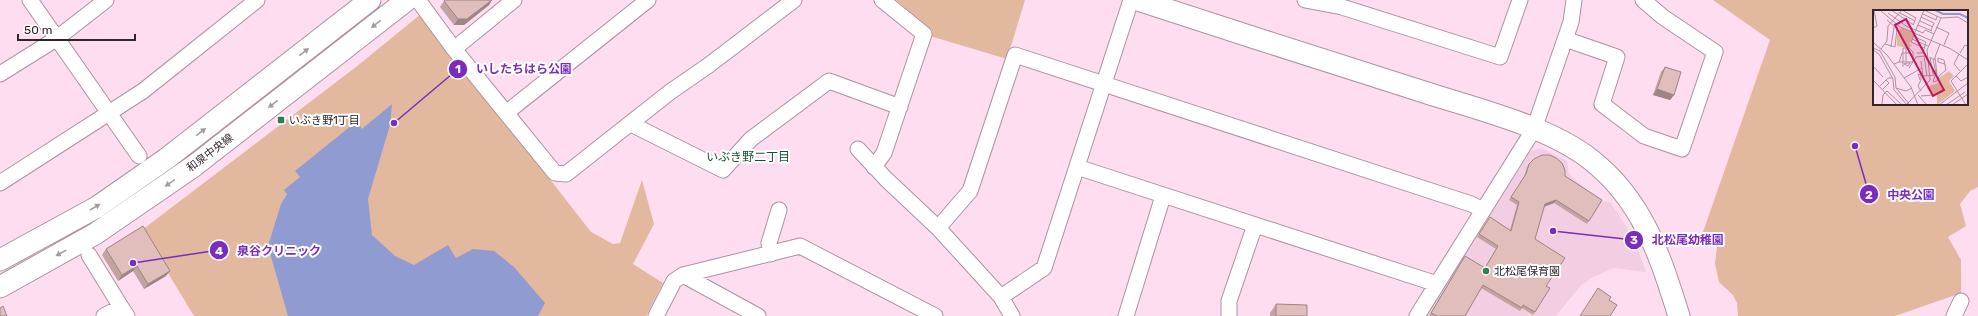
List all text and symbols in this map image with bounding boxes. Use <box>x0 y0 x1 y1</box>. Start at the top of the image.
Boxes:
inset map <box>1873 10 1968 105</box>
scale bar <box>18 16 135 42</box>
one-way arrow <box>370 20 381 28</box>
text: 50 m <box>24 23 52 37</box>
one-way arrow <box>299 48 310 57</box>
callout: いしたちはら公園 <box>448 57 580 81</box>
text: 1 <box>455 62 461 76</box>
text: いしたちはら公園 <box>476 62 572 76</box>
one-way arrow <box>268 100 279 108</box>
place label: いぶき野1丁目 <box>289 114 360 127</box>
marker: いぶき野1丁目 <box>276 115 286 125</box>
one-way arrow <box>196 128 207 136</box>
street label: 和泉中央線 <box>184 131 236 175</box>
district label: いぶき野二丁目 <box>706 150 790 164</box>
one-way arrow <box>165 179 175 187</box>
callout: 中央公園 <box>1859 182 1943 206</box>
text: 2 <box>1865 188 1873 202</box>
text: 中央公園 <box>1887 188 1935 202</box>
one-way arrow <box>89 204 101 211</box>
callout: 北松尾幼稚園 <box>1624 228 1732 252</box>
text: 3 <box>1630 233 1638 247</box>
text: 北松尾幼稚園 <box>1652 233 1724 247</box>
callout: 泉谷クリニック <box>209 238 329 262</box>
text: 4 <box>215 244 223 258</box>
text: 泉谷クリニック <box>237 244 321 258</box>
one-way arrow <box>55 250 67 257</box>
place label: 北松尾保育園 <box>1494 265 1560 278</box>
marker: 北松尾保育園 <box>1481 266 1491 276</box>

